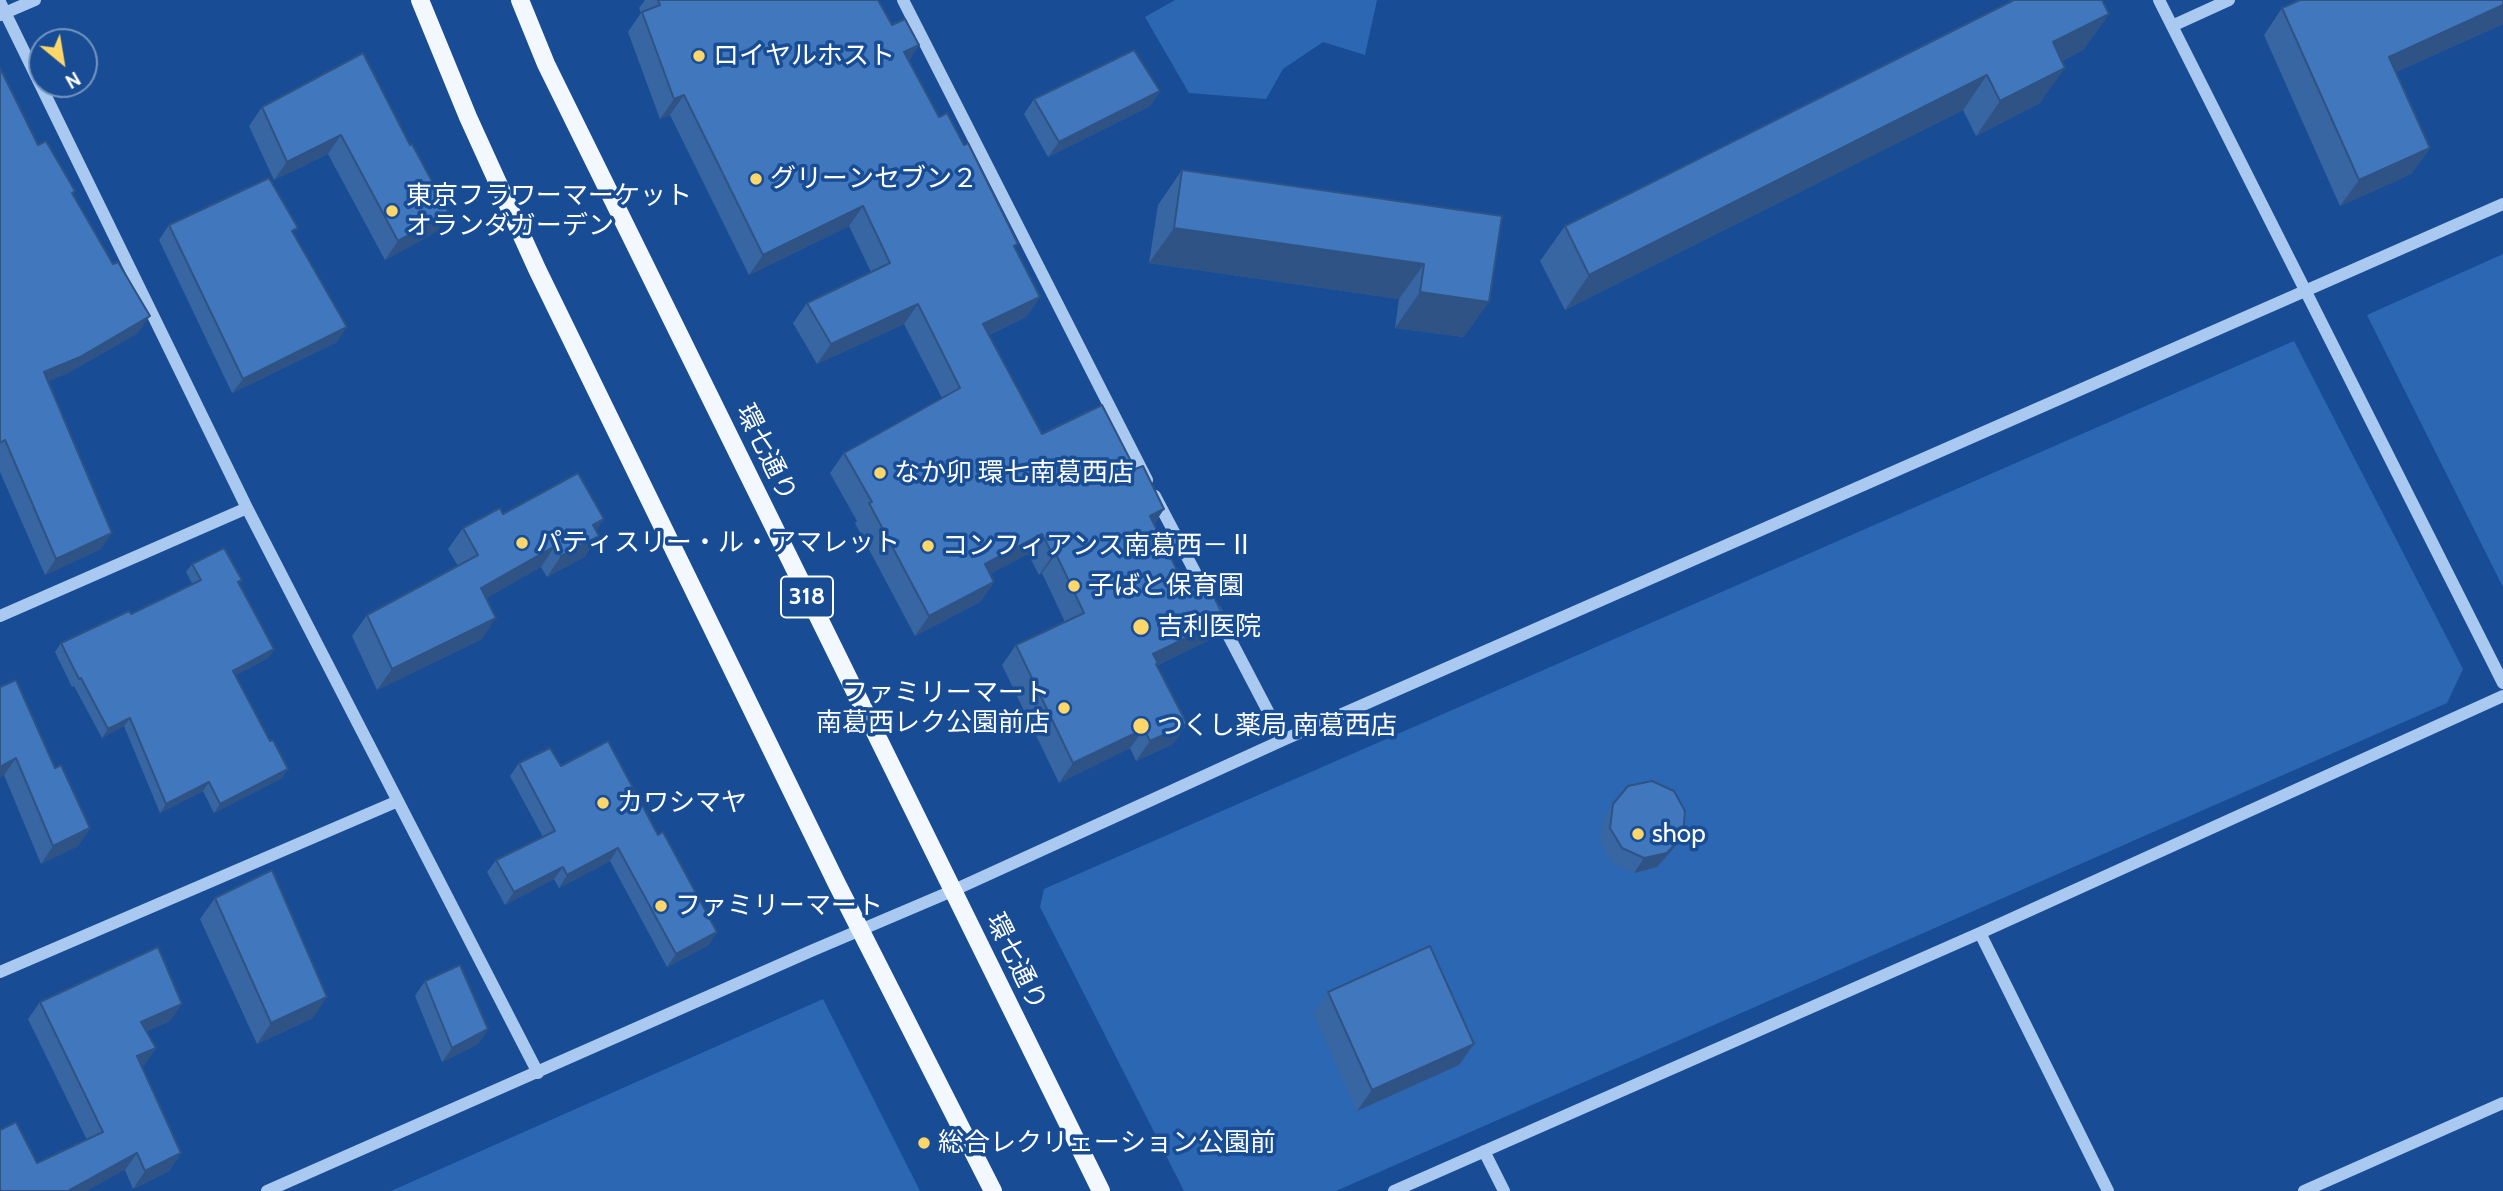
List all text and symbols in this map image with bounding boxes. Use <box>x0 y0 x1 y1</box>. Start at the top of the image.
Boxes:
north arrow <box>28 28 98 98</box>
place label: ロイヤルホスト <box>713 40 895 72</box>
marker: ロイヤルホスト <box>691 48 707 64</box>
text: N <box>61 67 84 93</box>
place label: グリーンセブン２ <box>770 163 978 195</box>
marker: グリーンセブン２ <box>748 171 764 187</box>
place label: 東京フラワーマーケット オランダガーデン <box>406 180 692 242</box>
marker: 東京フラワーマーケット オランダガーデン <box>384 203 400 219</box>
street label: 環七通り <box>729 399 803 507</box>
place label: なか卯 環七南葛西店 <box>894 457 1134 489</box>
marker: なか卯 環七南葛西店 <box>872 465 888 481</box>
place label: パティスリー・ル・アマレット <box>536 527 900 559</box>
place label: コンフィアンス南葛西－Ⅱ <box>942 530 1254 562</box>
marker: パティスリー・ル・アマレット <box>514 535 530 551</box>
marker: コンフィアンス南葛西－Ⅱ <box>920 538 936 554</box>
place label: 子ばと保育園 <box>1088 570 1244 602</box>
road number: 318 <box>781 576 833 618</box>
marker: 子ばと保育園 <box>1066 578 1082 594</box>
place label: 吉利医院 <box>1157 611 1261 643</box>
marker: 吉利医院 <box>1131 617 1151 637</box>
place label: ファミリーマート 南葛西レク公園前店 <box>816 677 1050 738</box>
marker: ファミリーマート 南葛西レク公園前店 <box>1056 700 1072 716</box>
place label: つくし薬局 南葛西店 <box>1157 710 1397 742</box>
marker: つくし薬局 南葛西店 <box>1131 716 1151 736</box>
place label: カワシマヤ <box>617 787 747 819</box>
marker: カワシマヤ <box>595 795 611 811</box>
place label: shop <box>1652 818 1706 850</box>
marker: shop <box>1630 826 1646 842</box>
place label: ファミリーマート <box>675 890 883 922</box>
marker: ファミリーマート <box>653 898 669 914</box>
street label: 環七通り <box>979 908 1053 1016</box>
place label: 総合レクリェーション公園前 <box>938 1127 1276 1159</box>
marker: 総合レクリェーション公園前 <box>916 1135 932 1151</box>

